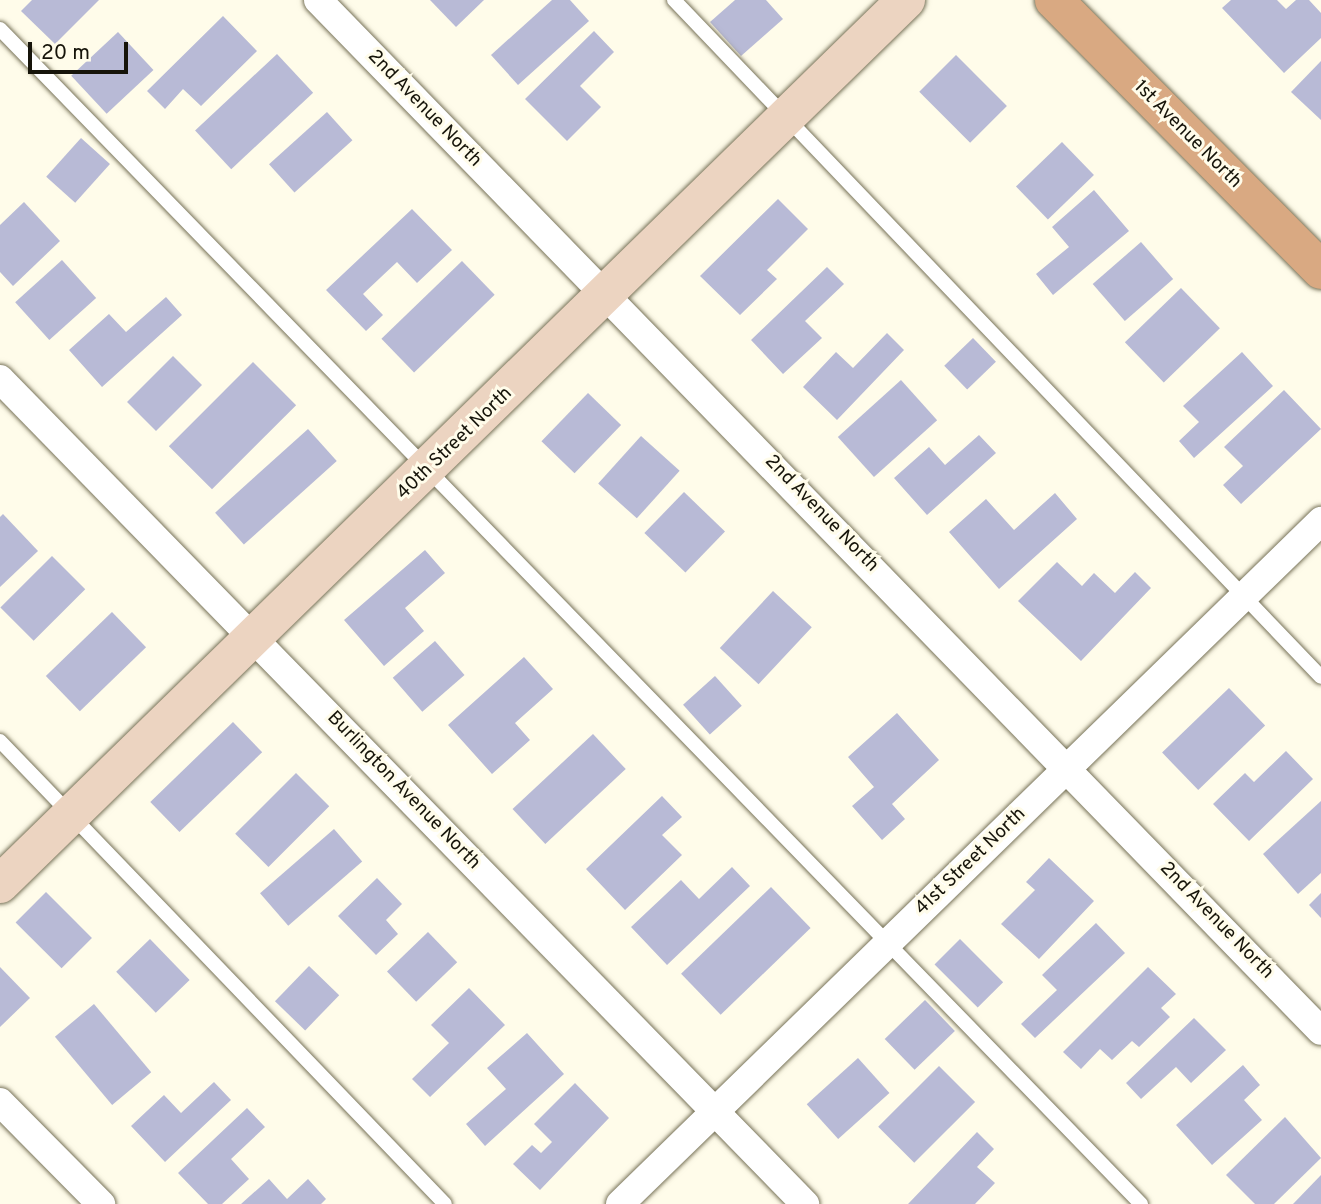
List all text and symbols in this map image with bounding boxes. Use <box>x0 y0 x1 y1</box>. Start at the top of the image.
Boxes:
scale bar <box>32 28 131 72</box>
text: 20 m <box>41 40 90 67</box>
street label: 2nd Avenue North <box>362 45 486 173</box>
street label: 1st Avenue North <box>1128 76 1246 194</box>
street label: 40th Street North <box>392 383 518 505</box>
street label: 2nd Avenue North <box>759 450 883 578</box>
street label: Burlington Avenue North <box>321 707 485 875</box>
street label: 41st Street North <box>911 804 1031 920</box>
street label: 2nd Avenue North <box>1154 857 1278 985</box>

